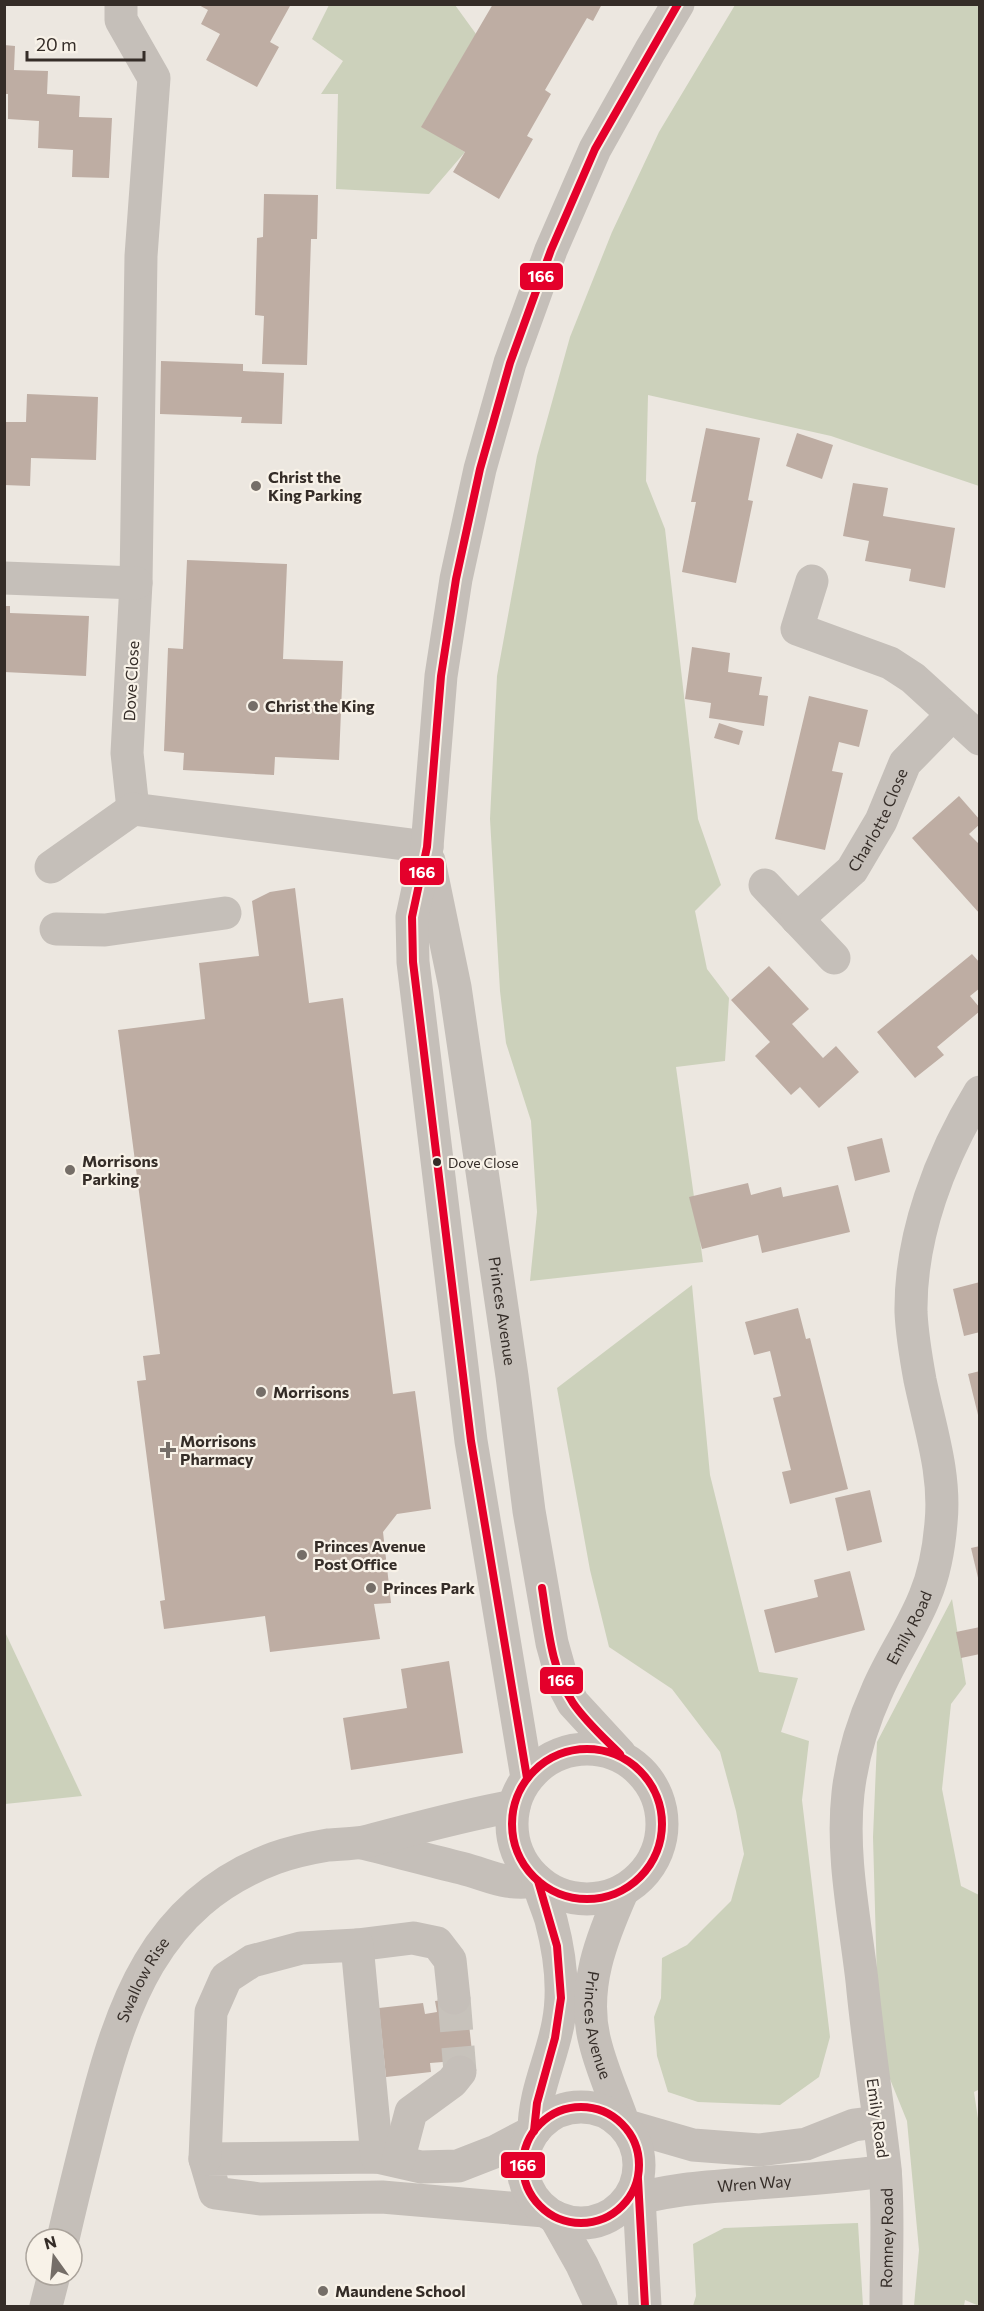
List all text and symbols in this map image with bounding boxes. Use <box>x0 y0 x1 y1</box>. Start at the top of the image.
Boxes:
scale bar <box>27 24 144 62</box>
text: 20 m <box>36 33 77 55</box>
line badge: 166 <box>519 262 564 291</box>
text: 166 <box>528 266 555 285</box>
place label: Christ the King Parking <box>268 467 362 504</box>
marker: Christ the King Parking <box>249 479 263 493</box>
street label: Dove Close <box>119 640 142 722</box>
place label: Christ the King <box>265 696 375 715</box>
marker: Christ the King <box>246 699 260 713</box>
street label: Charlotte Close <box>843 765 911 875</box>
line badge: 166 <box>399 857 445 886</box>
text: 166 <box>409 862 436 881</box>
place label: Morrisons Parking <box>82 1151 158 1188</box>
place label: Dove Close <box>448 1154 519 1171</box>
marker: Dove Close <box>431 1156 443 1168</box>
marker: Morrisons Parking <box>63 1163 77 1177</box>
street label: Princes Avenue <box>486 1255 520 1367</box>
place label: Morrisons <box>273 1382 349 1401</box>
marker: Morrisons <box>254 1385 268 1399</box>
place label: Morrisons Pharmacy <box>180 1431 256 1468</box>
marker: Morrisons Pharmacy <box>161 1443 175 1457</box>
place label: Princes Avenue Post Office <box>314 1536 426 1573</box>
marker: Princes Avenue Post Office <box>295 1548 309 1562</box>
place label: Princes Park <box>383 1578 476 1597</box>
marker: Princes Park <box>364 1581 378 1595</box>
street label: Emily Road <box>882 1588 935 1668</box>
line badge: 166 <box>539 1666 584 1695</box>
text: 166 <box>548 1670 575 1689</box>
street label: Swallow Rise <box>112 1933 172 2025</box>
street label: Princes Avenue <box>581 1969 616 2082</box>
street label: Emily Road <box>863 2077 893 2159</box>
line badge: 166 <box>500 2151 546 2179</box>
text: 166 <box>510 2155 537 2174</box>
street label: Wren Way <box>716 2171 792 2195</box>
street label: Romney Road <box>876 2188 896 2288</box>
north arrow <box>24 2227 84 2287</box>
text: N <box>42 2231 58 2253</box>
place label: Maundene School <box>335 2281 466 2300</box>
marker: Maundene School <box>316 2284 330 2298</box>

